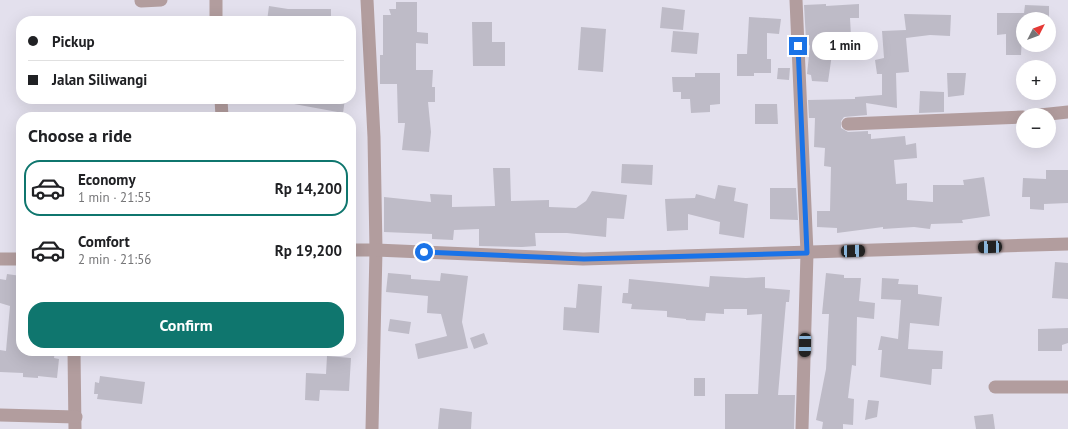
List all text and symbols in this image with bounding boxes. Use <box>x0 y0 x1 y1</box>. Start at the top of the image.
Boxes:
north arrow <box>1016 12 1056 52</box>
map controls <box>1016 12 1056 148</box>
text: Pickup <box>52 32 95 51</box>
callout: 1 min <box>812 32 878 60</box>
route end <box>789 37 807 55</box>
text: 1 min <box>829 37 861 54</box>
button: + <box>1016 60 1056 100</box>
text: Jalan Siliwangi <box>52 70 147 89</box>
button: − <box>1016 108 1056 148</box>
text: Choose a ride <box>28 124 132 147</box>
icon: car <box>30 170 66 206</box>
text: Economy <box>78 170 136 189</box>
text: Rp 14,200 <box>275 179 342 198</box>
text: 1 min · 21:55 <box>78 189 151 206</box>
icon: car <box>30 232 66 268</box>
text: Comfort <box>78 232 130 251</box>
text: Rp 19,200 <box>275 241 342 260</box>
car <box>978 241 1002 253</box>
route start <box>415 243 433 261</box>
car <box>841 245 865 257</box>
text: 2 min · 21:56 <box>78 251 151 268</box>
button: Confirm <box>28 302 344 348</box>
car <box>799 333 811 357</box>

